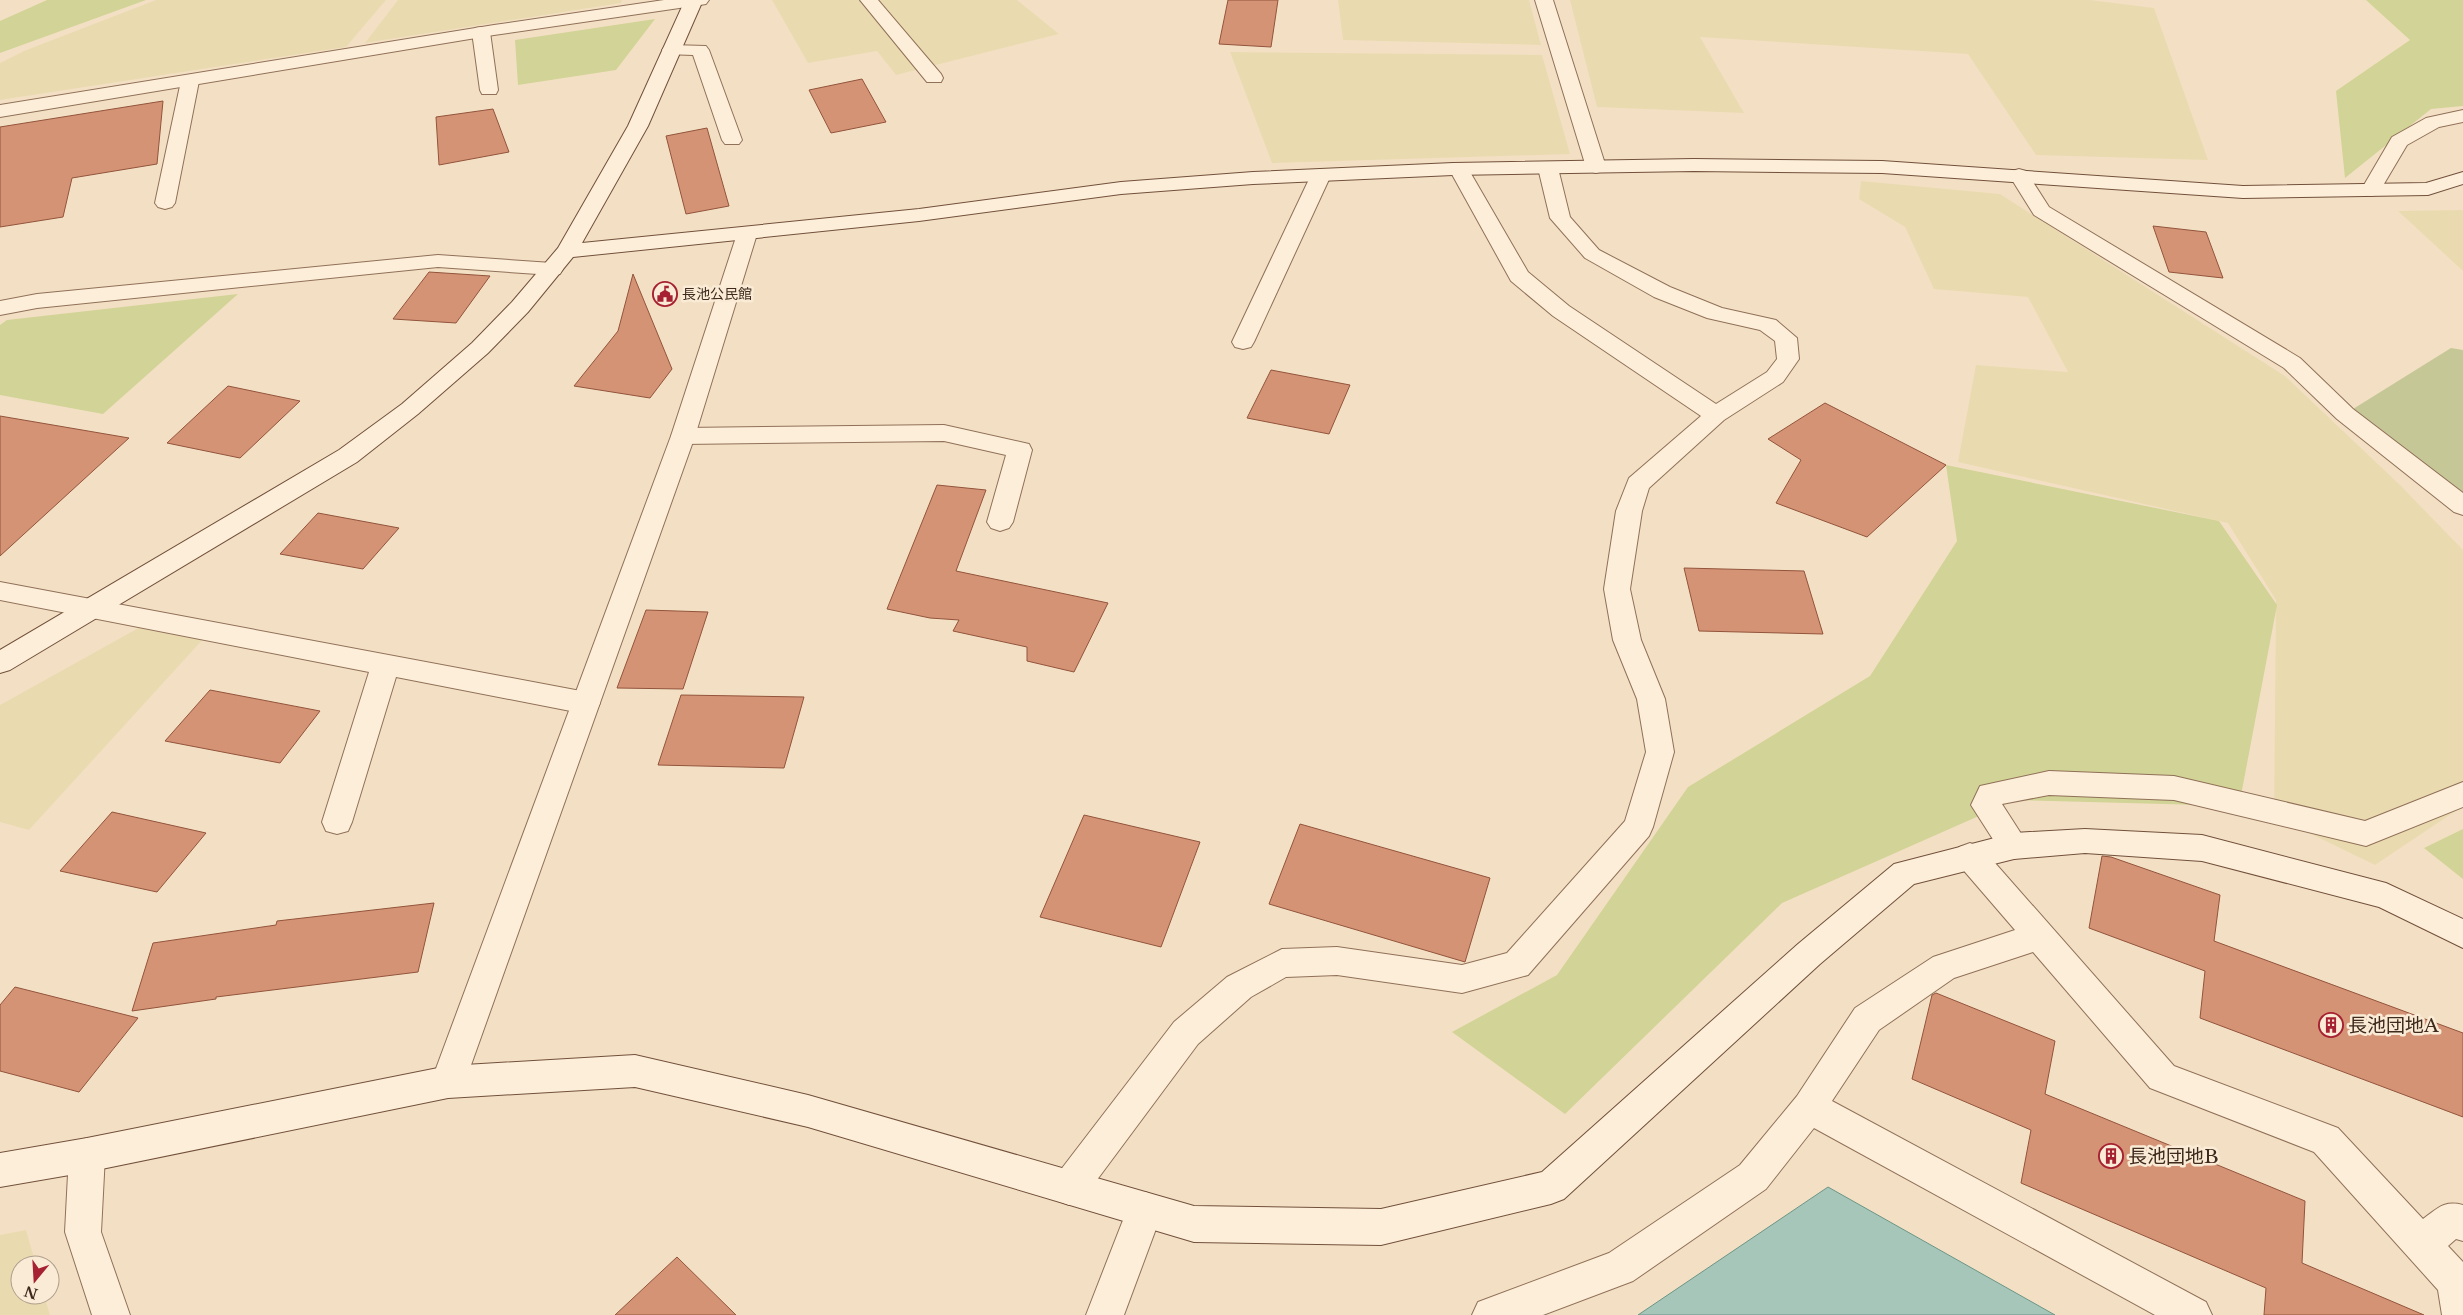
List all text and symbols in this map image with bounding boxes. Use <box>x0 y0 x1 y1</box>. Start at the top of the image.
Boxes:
public building icon: 長池公民館 <box>652 281 678 307</box>
place label: 長池公民館 <box>682 285 752 303</box>
building icon: 長池団地A <box>2318 1012 2344 1038</box>
place label: 長池団地A <box>2348 1014 2439 1037</box>
building icon: 長池団地B <box>2098 1143 2124 1169</box>
place label: 長池団地B <box>2128 1145 2219 1168</box>
north arrow <box>10 1255 60 1305</box>
text: N <box>22 1282 40 1303</box>

